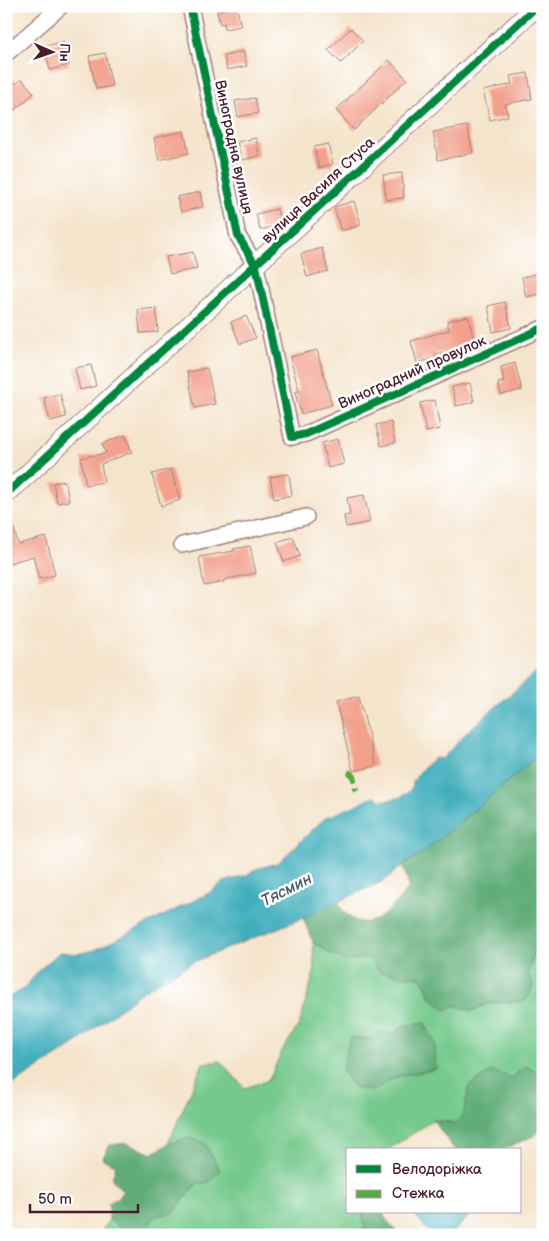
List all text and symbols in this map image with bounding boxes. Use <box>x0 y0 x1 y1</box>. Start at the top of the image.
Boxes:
north arrow <box>28 28 78 78</box>
text: Пн <box>56 43 73 62</box>
street label: Виноградна вулиця <box>210 78 257 216</box>
street label: вулиця Василя Стуса <box>258 133 379 248</box>
street label: Виноградний провулок <box>335 331 489 414</box>
water label: Тясмин <box>258 869 315 911</box>
legend <box>346 1148 522 1214</box>
text: Велодоріжка <box>392 1160 482 1179</box>
scale bar <box>30 1181 138 1213</box>
text: Стежка <box>392 1184 445 1203</box>
text: 50 m <box>38 1190 72 1209</box>

